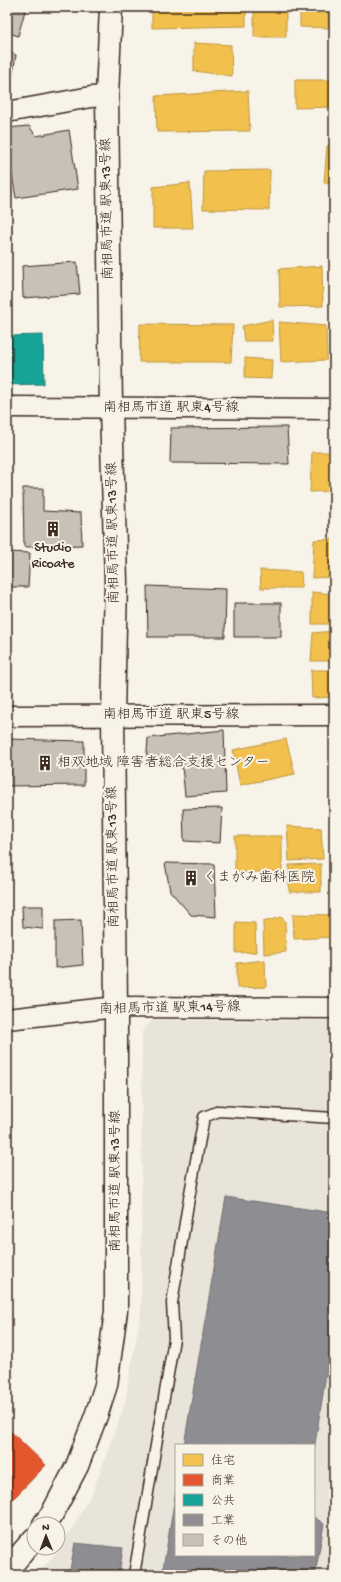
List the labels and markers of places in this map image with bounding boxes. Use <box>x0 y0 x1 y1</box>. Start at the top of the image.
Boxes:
building icon: Studio Ricoate <box>44 520 62 538</box>
place label: Studio Ricoate <box>31 540 75 573</box>
building icon: 相双地域 障害者総合支援センター <box>36 754 54 772</box>
place label: 相双地域 障害者総合支援センター <box>57 755 270 772</box>
building icon: くまがみ歯科医院 <box>182 869 200 887</box>
place label: くまがみ歯科医院 <box>203 870 315 887</box>

